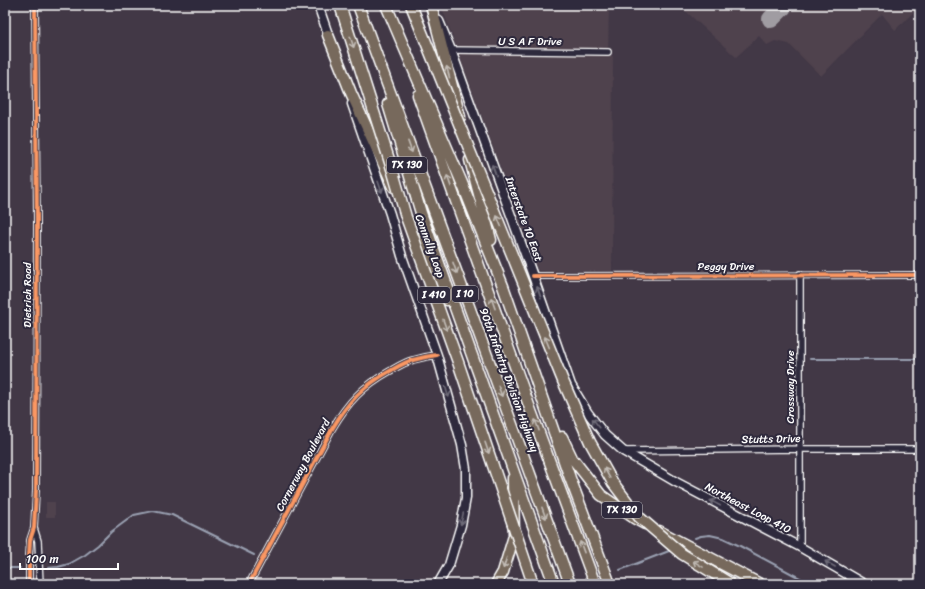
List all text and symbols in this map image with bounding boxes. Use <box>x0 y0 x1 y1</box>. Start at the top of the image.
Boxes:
street label: U S A F Drive <box>498 32 562 51</box>
one-way arrow <box>349 35 356 48</box>
one-way arrow <box>444 66 452 79</box>
one-way arrow <box>407 140 415 152</box>
road number: TX 130 <box>387 157 427 173</box>
one-way arrow <box>490 164 498 176</box>
street label: Interstate 10 East <box>499 173 548 264</box>
one-way arrow <box>444 175 452 187</box>
one-way arrow <box>377 181 385 193</box>
street label: Connally Loop <box>410 211 450 281</box>
one-way arrow <box>494 216 502 228</box>
street label: Peggy Drive <box>698 257 755 276</box>
street label: Dietrich Road <box>18 261 37 328</box>
one-way arrow <box>452 262 460 274</box>
road number: I 10 <box>452 286 478 302</box>
one-way arrow <box>534 286 542 298</box>
road number: I 410 <box>418 287 450 303</box>
one-way arrow <box>488 298 496 310</box>
street label: 90th Infantry Division Highway <box>474 305 544 455</box>
one-way arrow <box>442 319 449 332</box>
one-way arrow <box>543 336 550 348</box>
street label: Crossway Drive <box>781 350 800 424</box>
one-way arrow <box>496 384 504 396</box>
one-way arrow <box>444 385 451 398</box>
street label: Cornerway Boulevard <box>271 414 336 515</box>
one-way arrow <box>592 417 600 428</box>
one-way arrow <box>532 420 540 432</box>
street label: Stutts Drive <box>741 429 801 449</box>
one-way arrow <box>484 442 492 454</box>
one-way arrow <box>603 467 610 479</box>
street label: Northeast Loop 410 <box>701 477 795 539</box>
one-way arrow <box>710 499 722 506</box>
road number: TX 130 <box>602 502 642 518</box>
one-way arrow <box>541 506 549 518</box>
one-way arrow <box>457 512 465 525</box>
one-way arrow <box>577 542 585 554</box>
scale bar <box>20 545 118 571</box>
text: 100 m <box>26 548 59 570</box>
one-way arrow <box>501 557 508 570</box>
one-way arrow <box>692 559 704 567</box>
one-way arrow <box>824 560 836 568</box>

